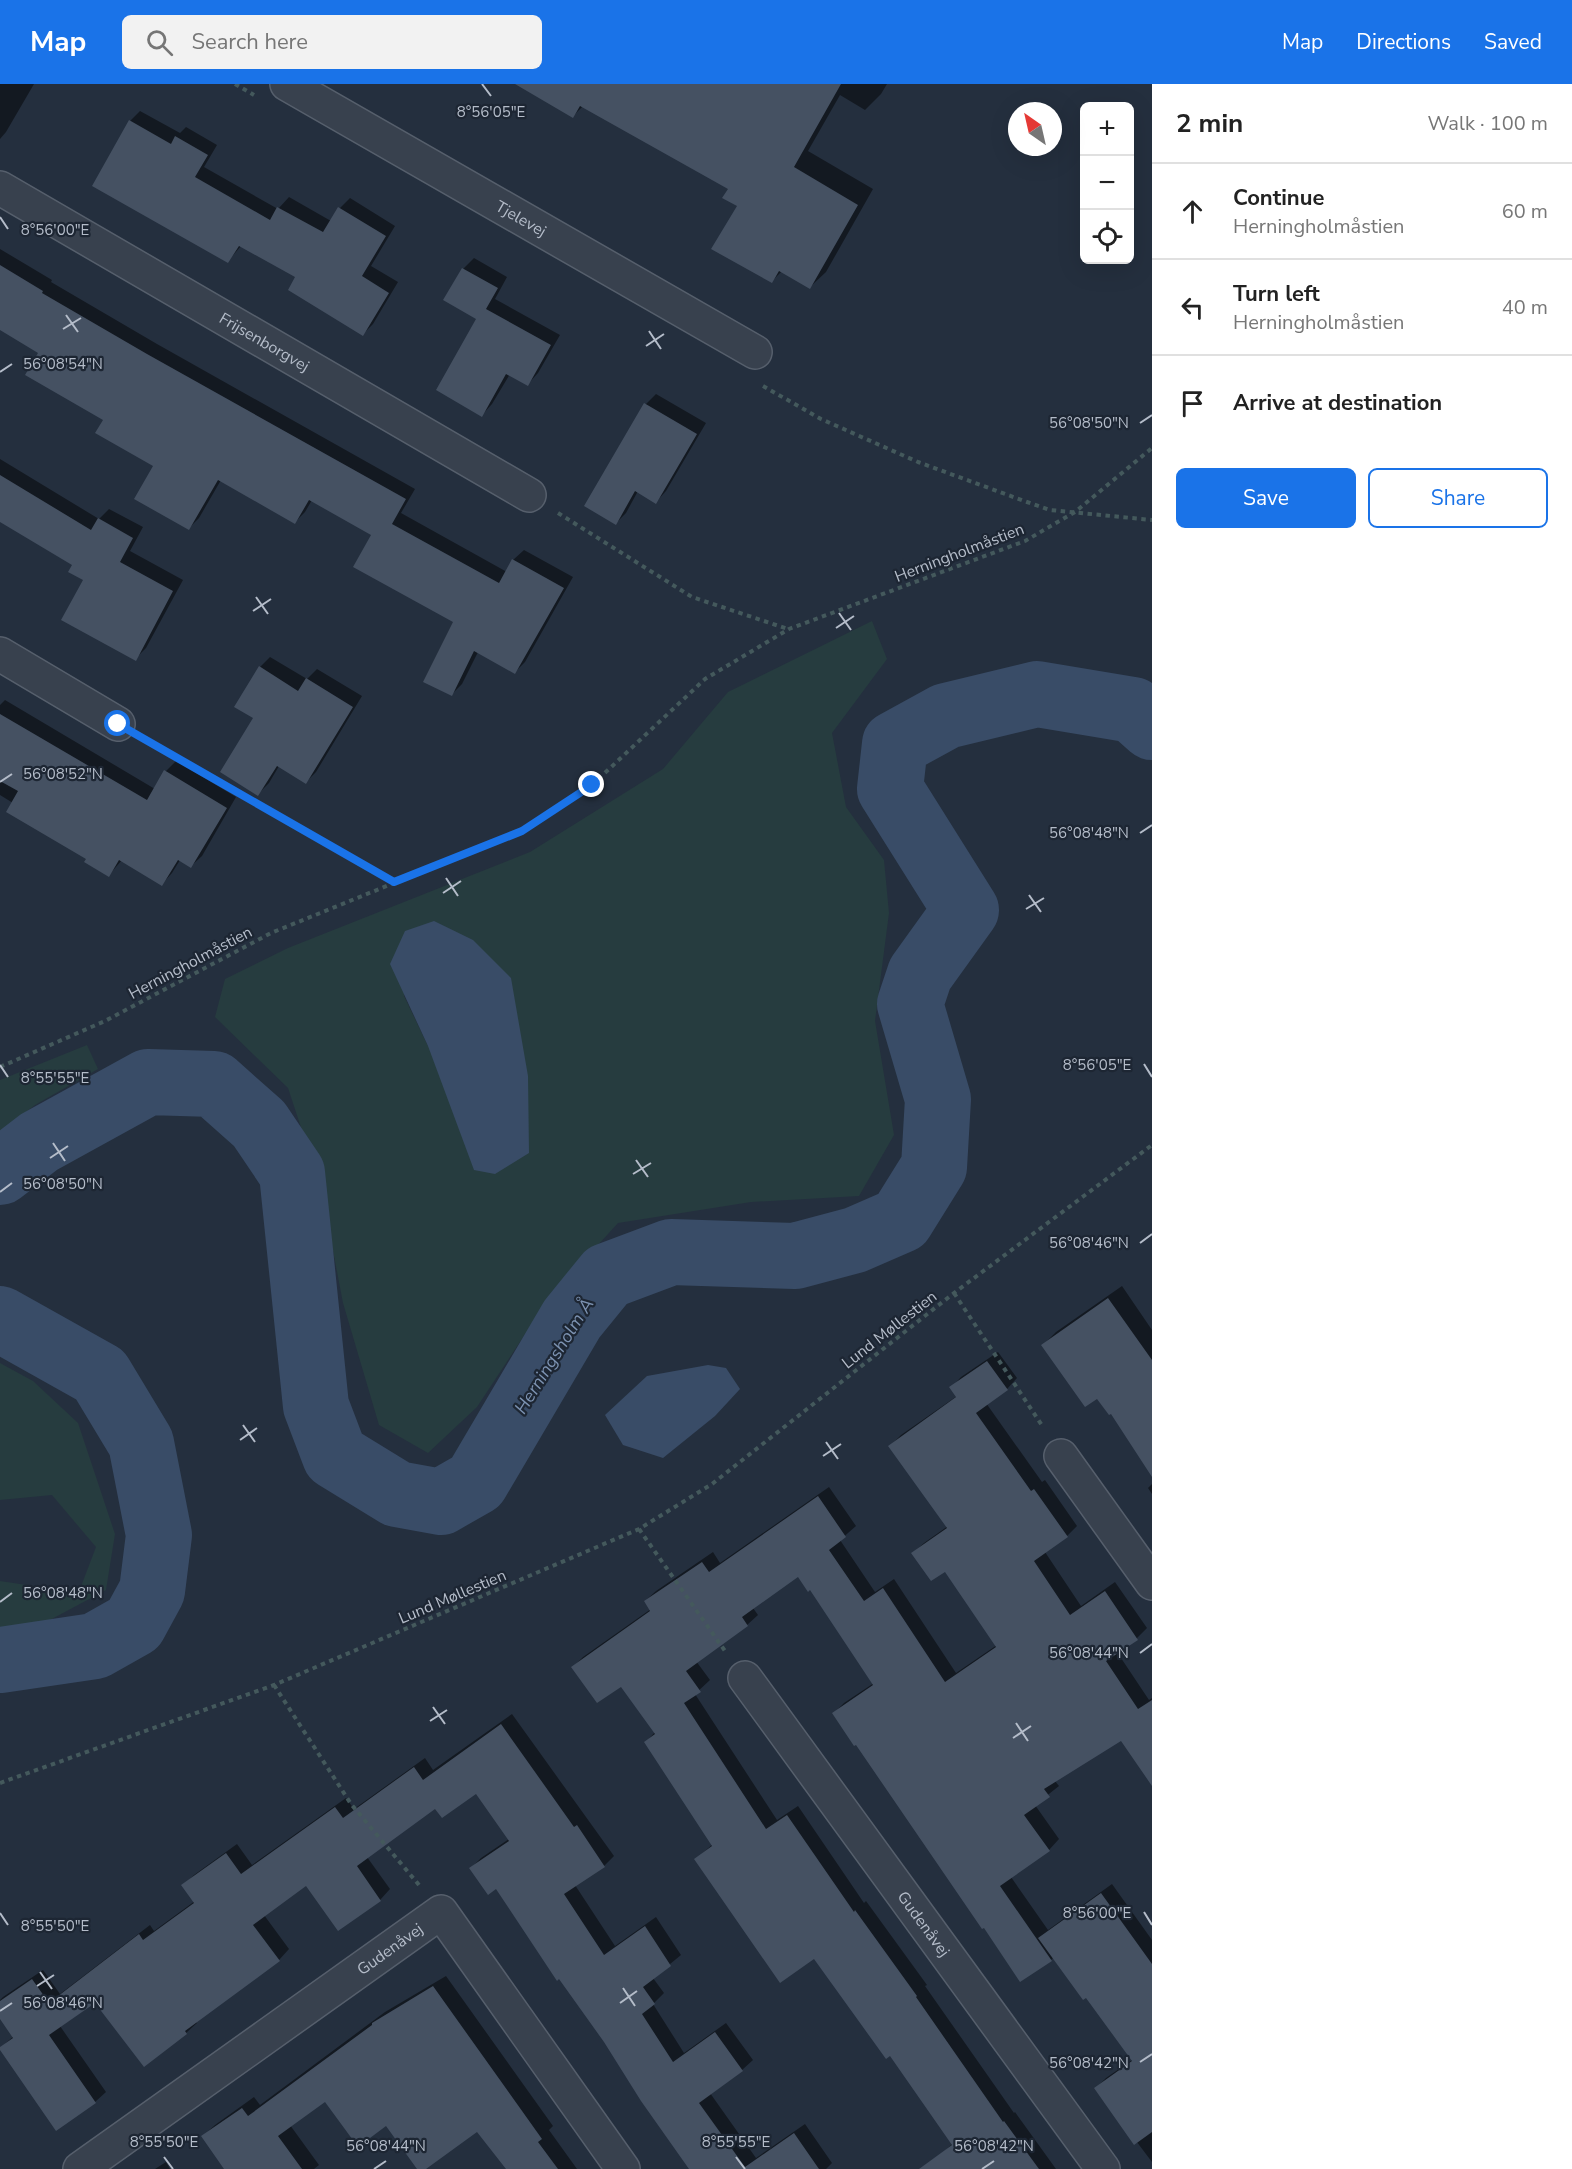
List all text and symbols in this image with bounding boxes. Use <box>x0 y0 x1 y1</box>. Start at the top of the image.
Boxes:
search box <box>122 15 542 69</box>
text: Map <box>30 23 86 61</box>
icon: search <box>143 26 176 59</box>
text: Search here <box>191 27 308 57</box>
text: Map <box>1282 28 1323 56</box>
text: Directions <box>1356 28 1451 56</box>
text: Saved <box>1484 28 1542 56</box>
text: 8°56'05"E <box>457 102 525 122</box>
north arrow <box>1008 102 1062 156</box>
map controls <box>1080 102 1134 264</box>
button: + <box>1080 102 1134 156</box>
text: 2 min <box>1176 106 1243 141</box>
text: Walk · 100 m <box>1428 110 1548 137</box>
button: − <box>1080 156 1134 210</box>
text: Continue <box>1233 183 1324 213</box>
icon: ahead <box>1176 195 1209 228</box>
street label: Tjelevej <box>491 196 550 242</box>
text: 60 m <box>1502 198 1548 225</box>
button: locate <box>1080 210 1134 264</box>
text: Herningholmåstien <box>1233 213 1404 240</box>
text: 8°56'00"E <box>21 220 89 240</box>
text: Turn left <box>1233 279 1320 309</box>
icon: left <box>1176 291 1209 324</box>
text: 40 m <box>1502 294 1548 321</box>
street label: Frijsenborgvej <box>215 308 313 377</box>
text: Herningholmåstien <box>1233 309 1404 336</box>
text: 56°08'54"N <box>23 354 103 374</box>
icon: arrive <box>1176 387 1209 420</box>
text: Arrive at destination <box>1233 388 1442 418</box>
text: 56°08'50"N <box>1049 413 1129 433</box>
button: Save <box>1176 468 1356 528</box>
button: Share <box>1368 468 1548 528</box>
street label: Herningholmåstien <box>891 518 1027 588</box>
route start <box>104 710 130 736</box>
text: 56°08'52"N <box>23 764 103 784</box>
route end <box>578 771 604 797</box>
text: 56°08'48"N <box>1049 823 1129 843</box>
street label: Herningholmåstien <box>125 921 256 1005</box>
text: 8°56'05"E <box>1063 1055 1131 1075</box>
text: 8°55'55"E <box>21 1068 89 1088</box>
text: 56°08'50"N <box>23 1174 103 1194</box>
text: 56°08'46"N <box>1049 1233 1129 1253</box>
street label: Lund Møllestien <box>838 1286 942 1374</box>
water label: Herningsholm Å <box>509 1294 599 1418</box>
street label: Lund Møllestien <box>395 1564 510 1630</box>
text: 56°08'48"N <box>23 1583 103 1603</box>
text: 56°08'44"N <box>1049 1643 1129 1663</box>
street label: Gudenåvej <box>892 1887 955 1962</box>
text: 8°56'00"E <box>1063 1903 1131 1923</box>
text: 8°55'50"E <box>21 1916 89 1936</box>
street label: Gudenåvej <box>353 1918 428 1981</box>
text: 56°08'46"N <box>23 1993 103 2013</box>
text: 56°08'42"N <box>1049 2053 1129 2073</box>
text: 8°55'50"E <box>130 2132 198 2152</box>
text: 8°55'55"E <box>702 2132 770 2152</box>
text: 56°08'44"N <box>346 2136 426 2156</box>
text: 56°08'42"N <box>954 2136 1034 2156</box>

